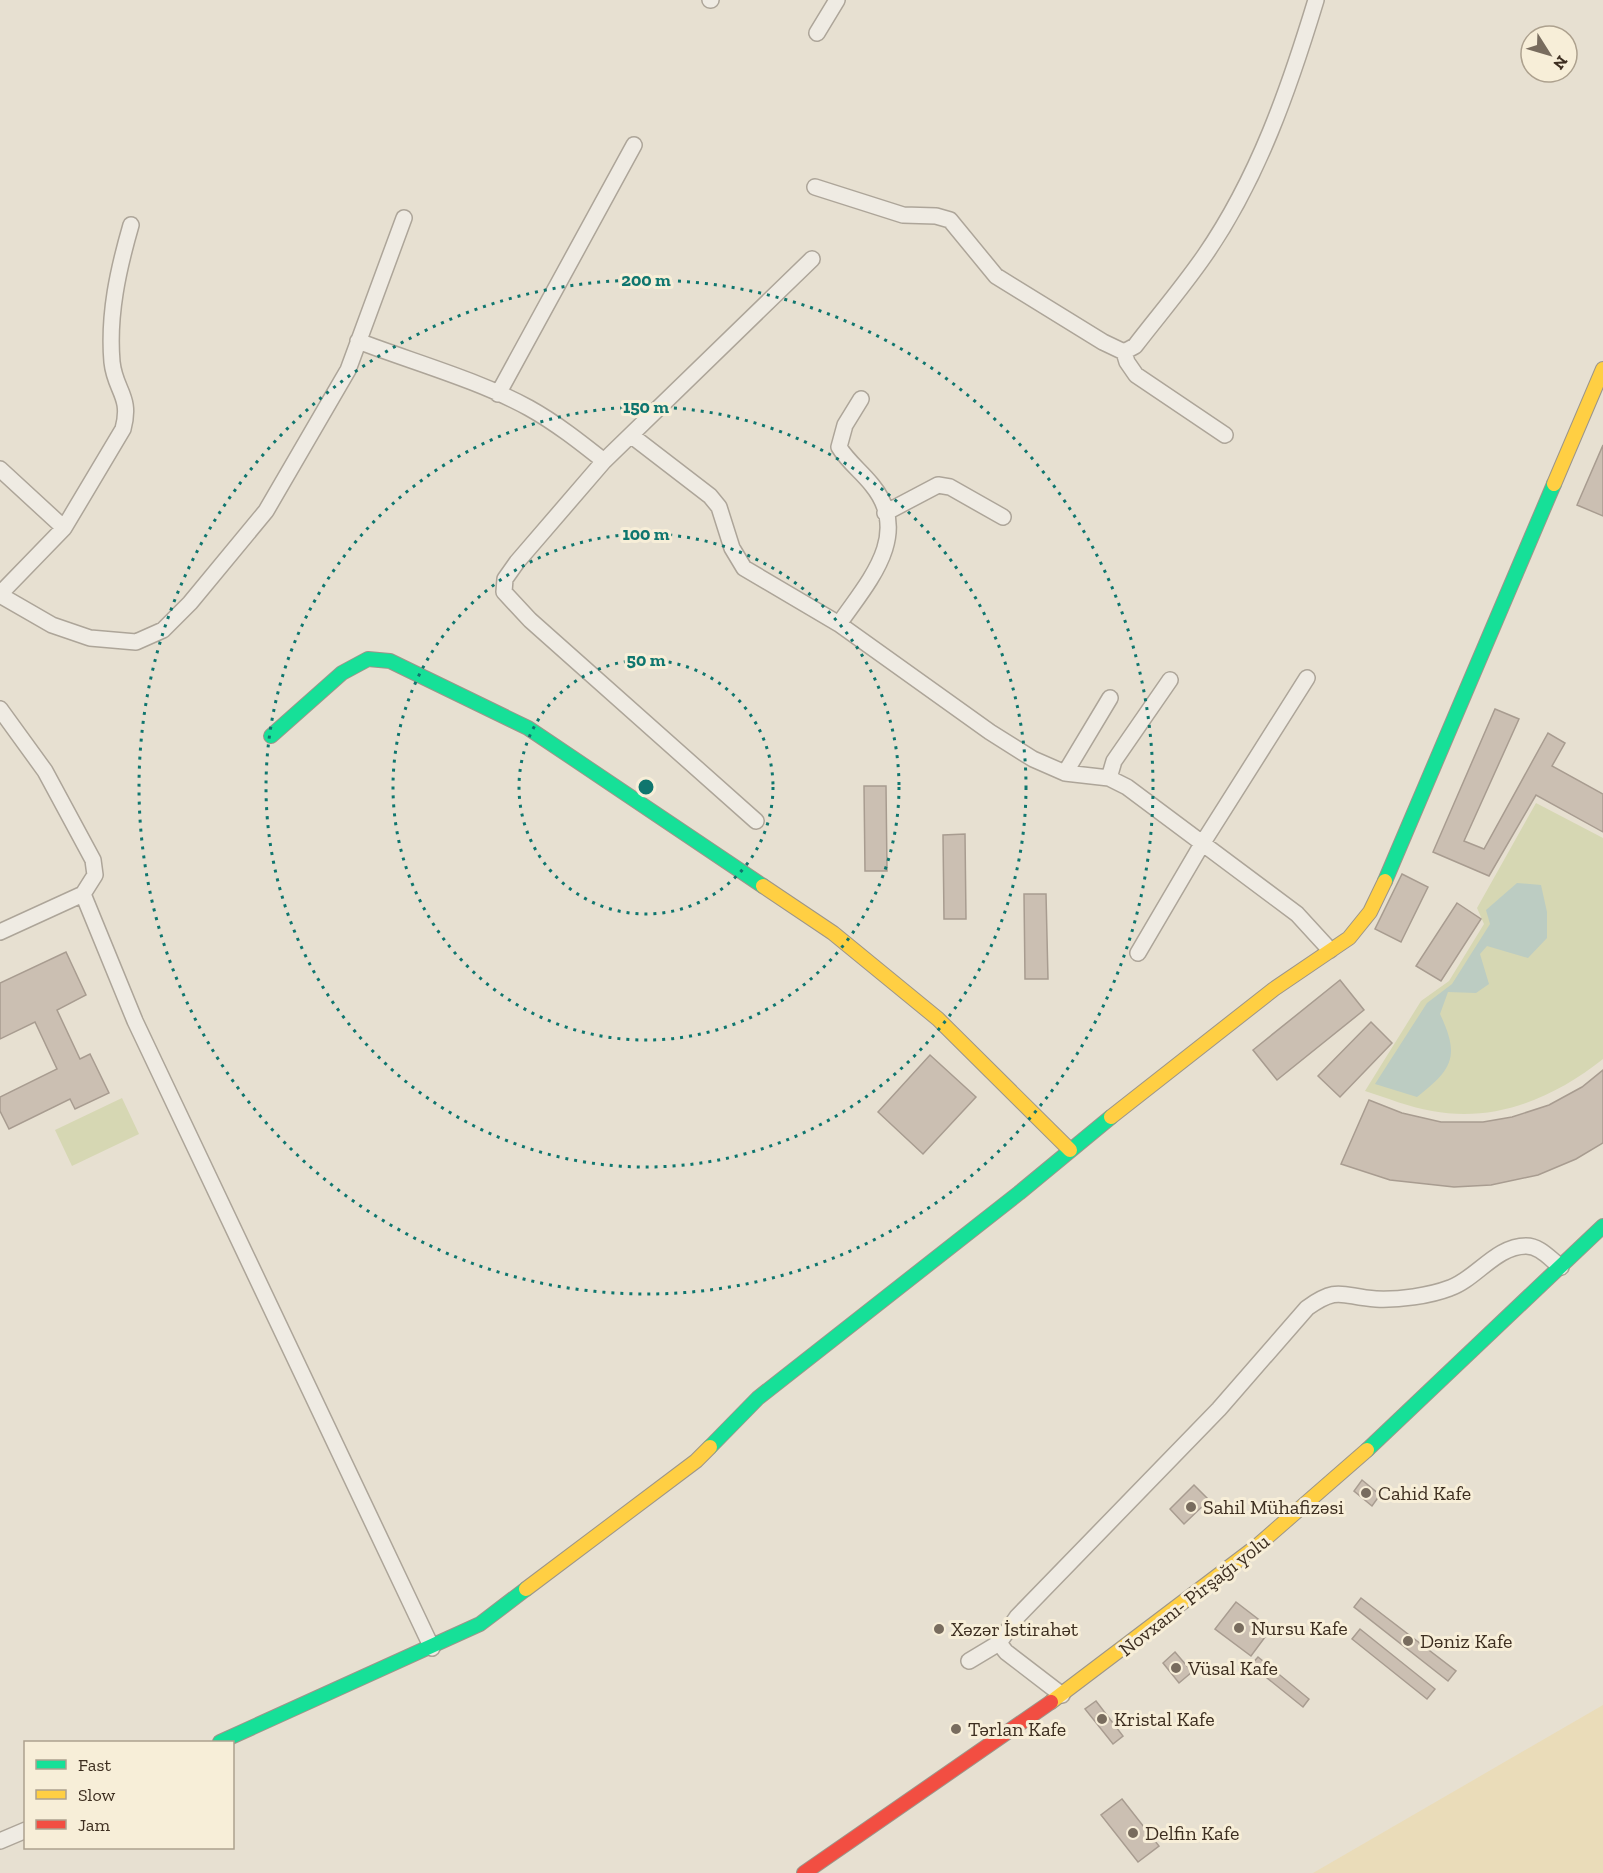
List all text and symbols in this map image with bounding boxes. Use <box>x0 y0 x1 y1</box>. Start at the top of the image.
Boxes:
north arrow <box>1519 24 1579 84</box>
text: N <box>1549 52 1572 73</box>
text: 200 m <box>621 269 671 291</box>
text: 150 m <box>623 396 669 418</box>
text: 100 m <box>622 523 670 545</box>
text: 50 m <box>627 649 666 671</box>
centre of rings <box>636 777 656 797</box>
place label: Cahid Kafe <box>1378 1481 1471 1505</box>
marker: Cahid Kafe <box>1359 1486 1373 1500</box>
place label: Sahil Mühafizəsi <box>1203 1495 1344 1519</box>
marker: Sahil Mühafizəsi <box>1184 1500 1198 1514</box>
street label: Novxanı- Pirşağı yolu <box>1114 1529 1274 1661</box>
place label: Nursu Kafe <box>1251 1616 1348 1640</box>
place label: Xəzər İstirahət <box>951 1617 1079 1641</box>
marker: Nursu Kafe <box>1232 1621 1246 1635</box>
marker: Xəzər İstirahət <box>932 1622 946 1636</box>
place label: Dəniz Kafe <box>1420 1629 1513 1653</box>
marker: Dəniz Kafe <box>1401 1634 1415 1648</box>
place label: Vüsal Kafe <box>1187 1656 1278 1680</box>
marker: Vüsal Kafe <box>1169 1661 1183 1675</box>
place label: Kristal Kafe <box>1114 1707 1215 1731</box>
marker: Kristal Kafe <box>1095 1712 1109 1726</box>
place label: Tərlan Kafe <box>968 1717 1066 1741</box>
marker: Tərlan Kafe <box>949 1722 963 1736</box>
legend <box>24 1741 234 1849</box>
text: Fast <box>78 1754 111 1776</box>
text: Slow <box>78 1784 115 1806</box>
text: Jam <box>78 1814 110 1836</box>
place label: Delfin Kafe <box>1145 1821 1239 1845</box>
marker: Delfin Kafe <box>1126 1826 1140 1840</box>

